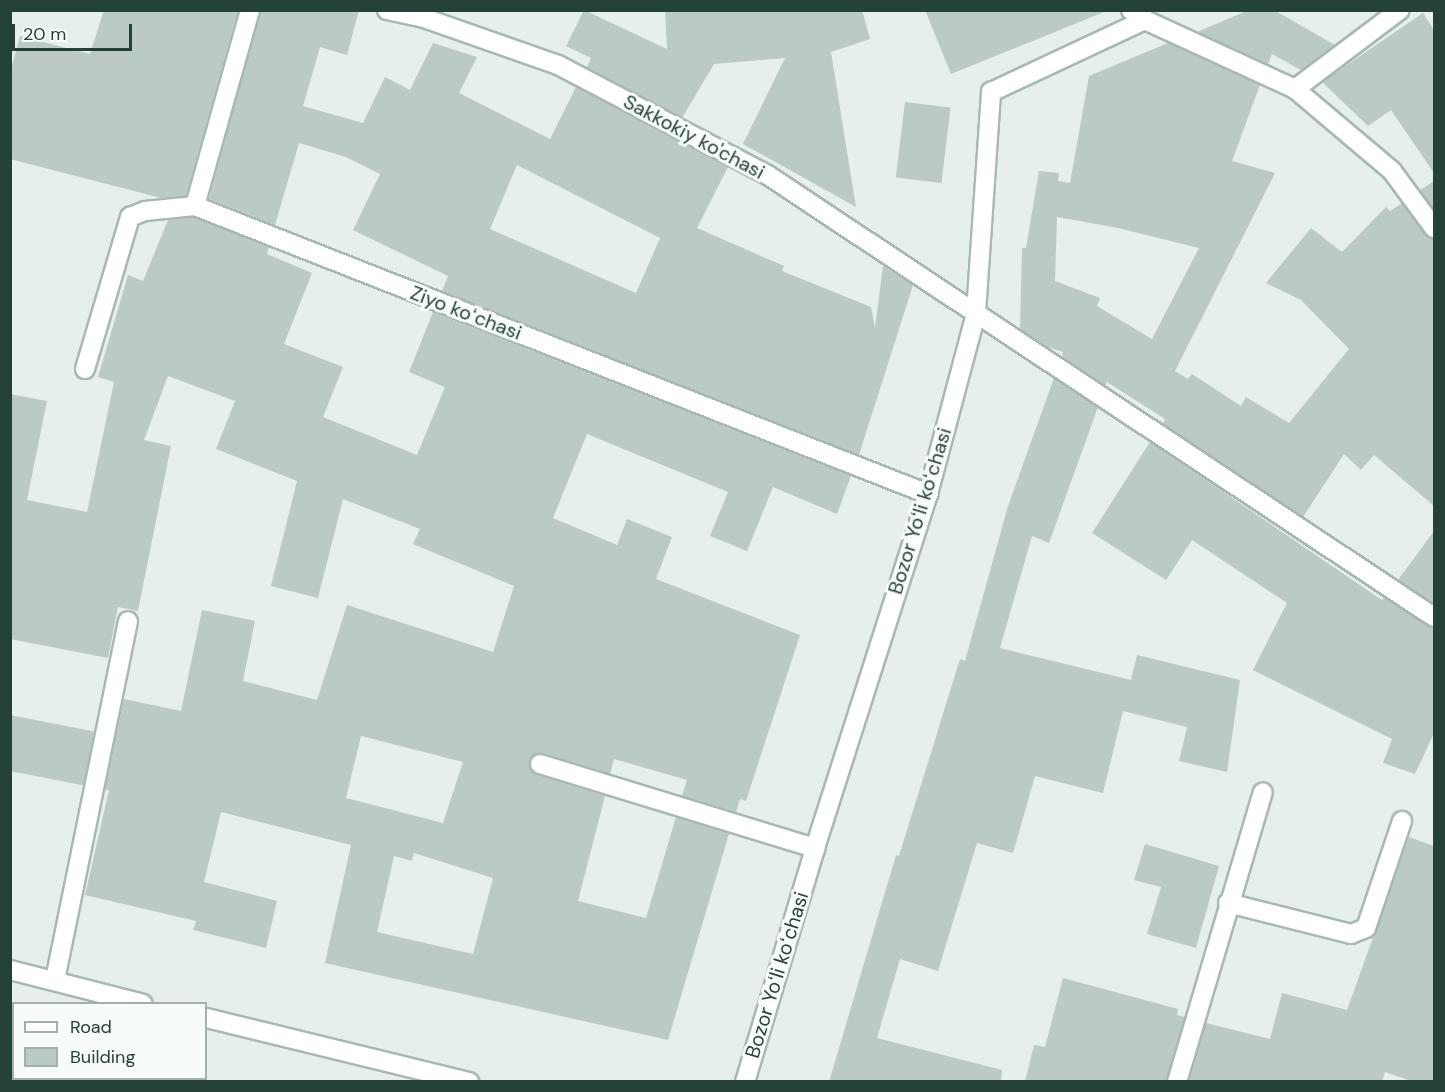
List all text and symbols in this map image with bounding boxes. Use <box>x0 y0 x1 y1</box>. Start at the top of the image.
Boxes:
scale bar <box>15 12 135 50</box>
text: 20 m <box>23 22 66 46</box>
street label: Sakkokiy ko'chasi <box>619 90 769 184</box>
street label: Ziyo koʻchasi <box>407 281 525 345</box>
street label: Bozor Yoʻli koʻchasi <box>883 425 957 597</box>
street label: Bozor Yoʻli koʻchasi <box>740 889 814 1061</box>
legend <box>12 1002 207 1080</box>
text: Road <box>70 1015 112 1039</box>
text: Building <box>70 1045 135 1069</box>

